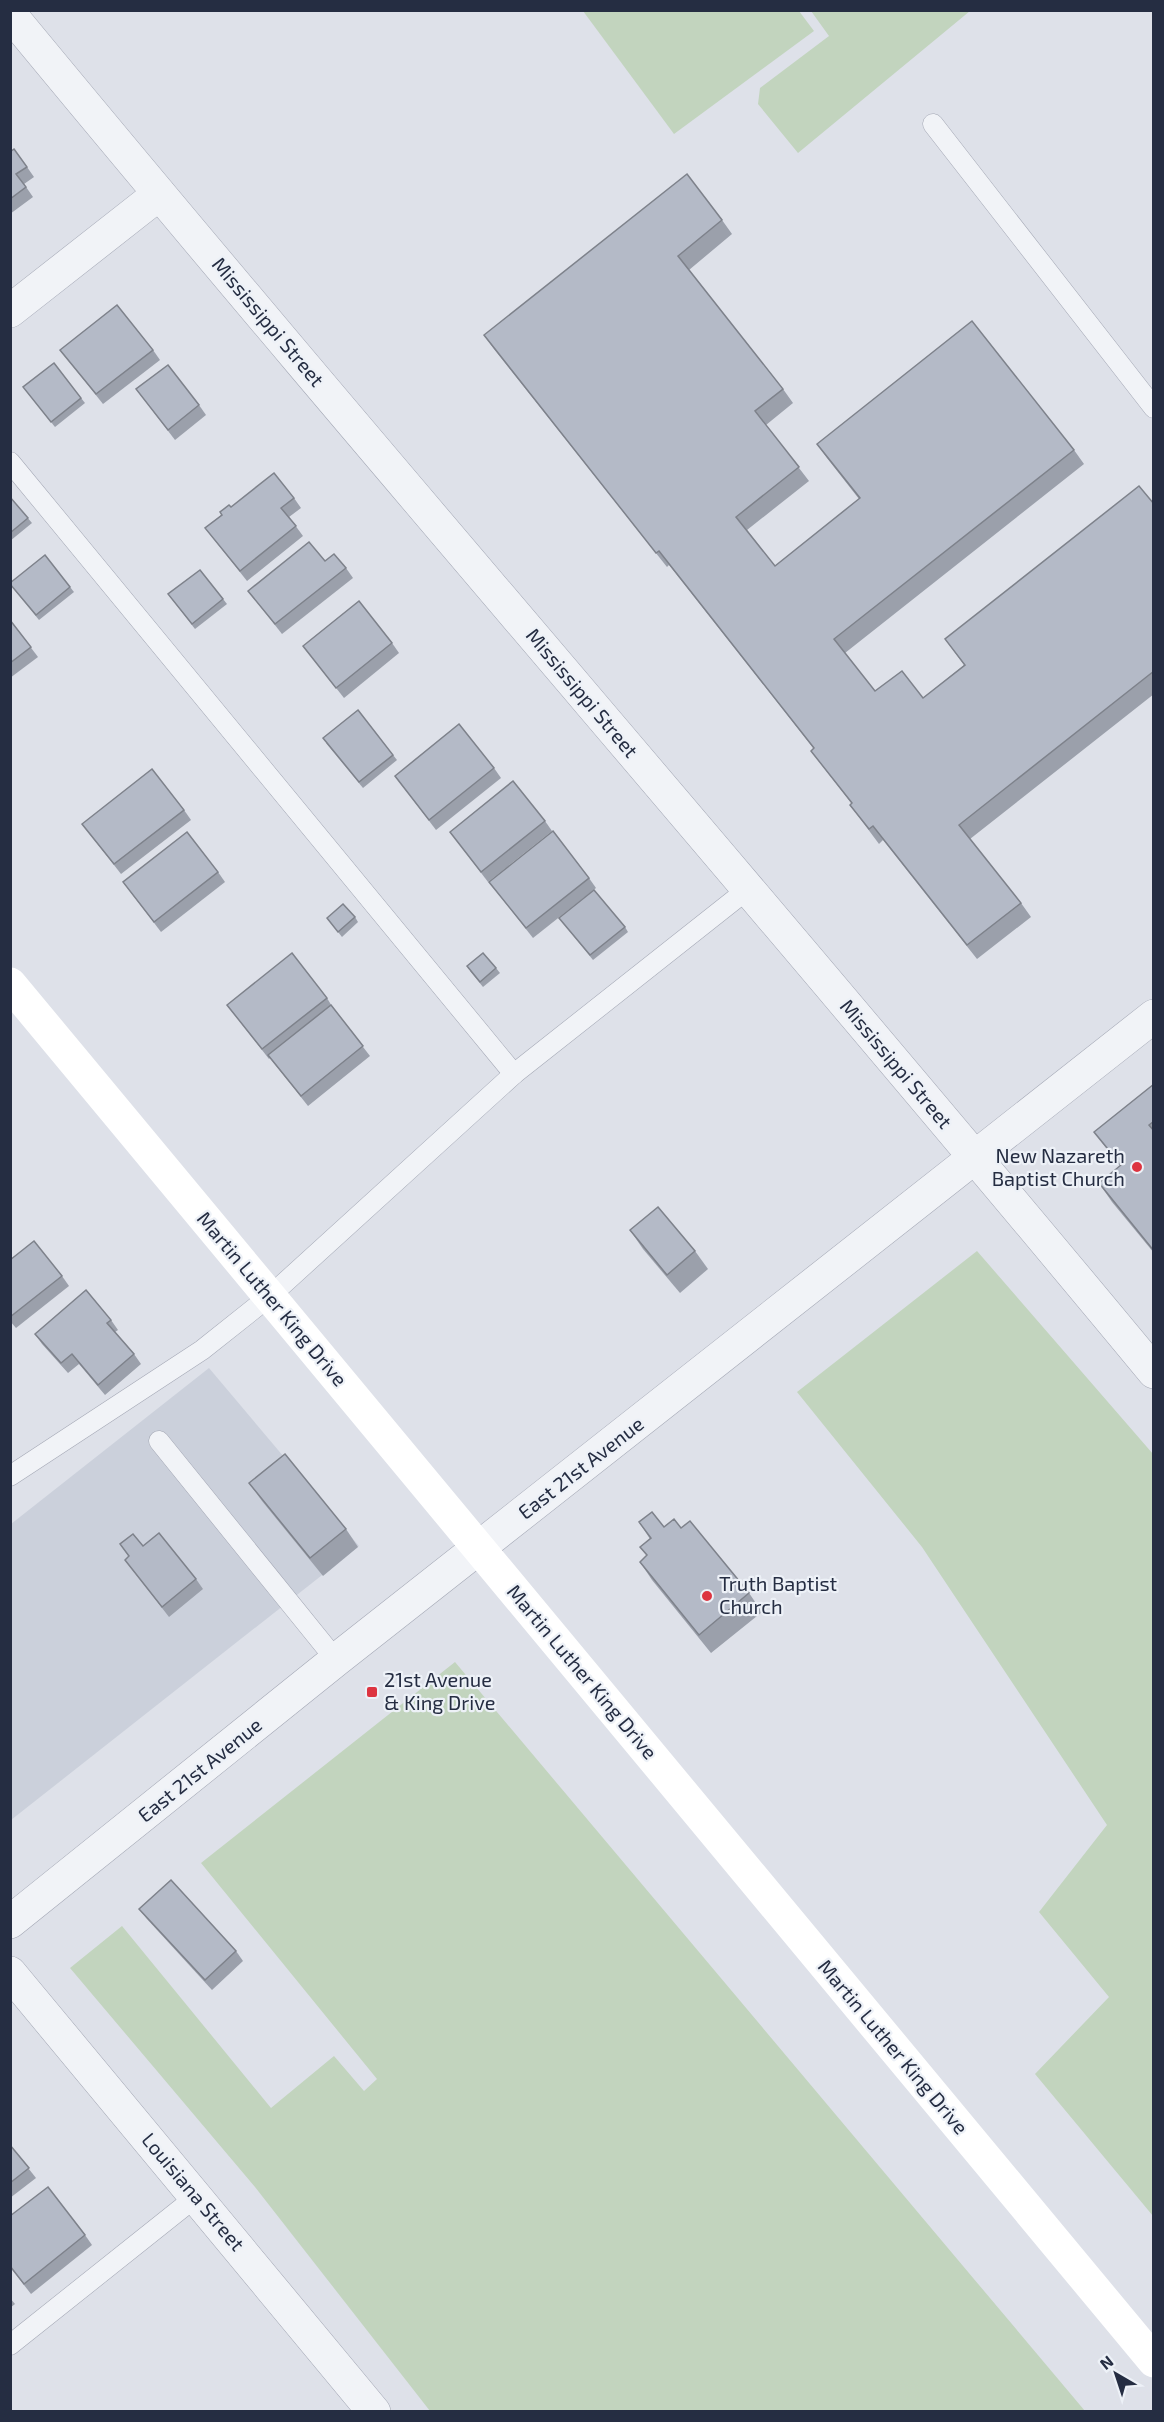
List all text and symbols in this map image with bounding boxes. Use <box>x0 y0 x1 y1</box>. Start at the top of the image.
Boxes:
street label: Mississippi Street <box>208 252 330 391</box>
street label: Mississippi Street <box>522 623 644 762</box>
street label: Mississippi Street <box>836 994 958 1133</box>
place label: New Nazareth Baptist Church <box>992 1143 1125 1190</box>
marker: New Nazareth Baptist Church <box>1130 1160 1144 1174</box>
street label: Martin Luther King Drive <box>193 1206 353 1390</box>
street label: East 21st Avenue <box>513 1411 648 1524</box>
place label: Truth Baptist Church <box>719 1571 838 1618</box>
street label: Martin Luther King Drive <box>503 1579 663 1763</box>
marker: Truth Baptist Church <box>700 1589 714 1603</box>
place label: 21st Avenue & King Drive <box>384 1667 495 1714</box>
marker: 21st Avenue & King Drive <box>365 1685 379 1699</box>
street label: East 21st Avenue <box>133 1712 266 1827</box>
street label: Martin Luther King Drive <box>814 1954 974 2138</box>
street label: Louisiana Street <box>137 2127 250 2256</box>
north arrow <box>1086 2344 1146 2404</box>
text: N <box>1096 2351 1117 2373</box>

